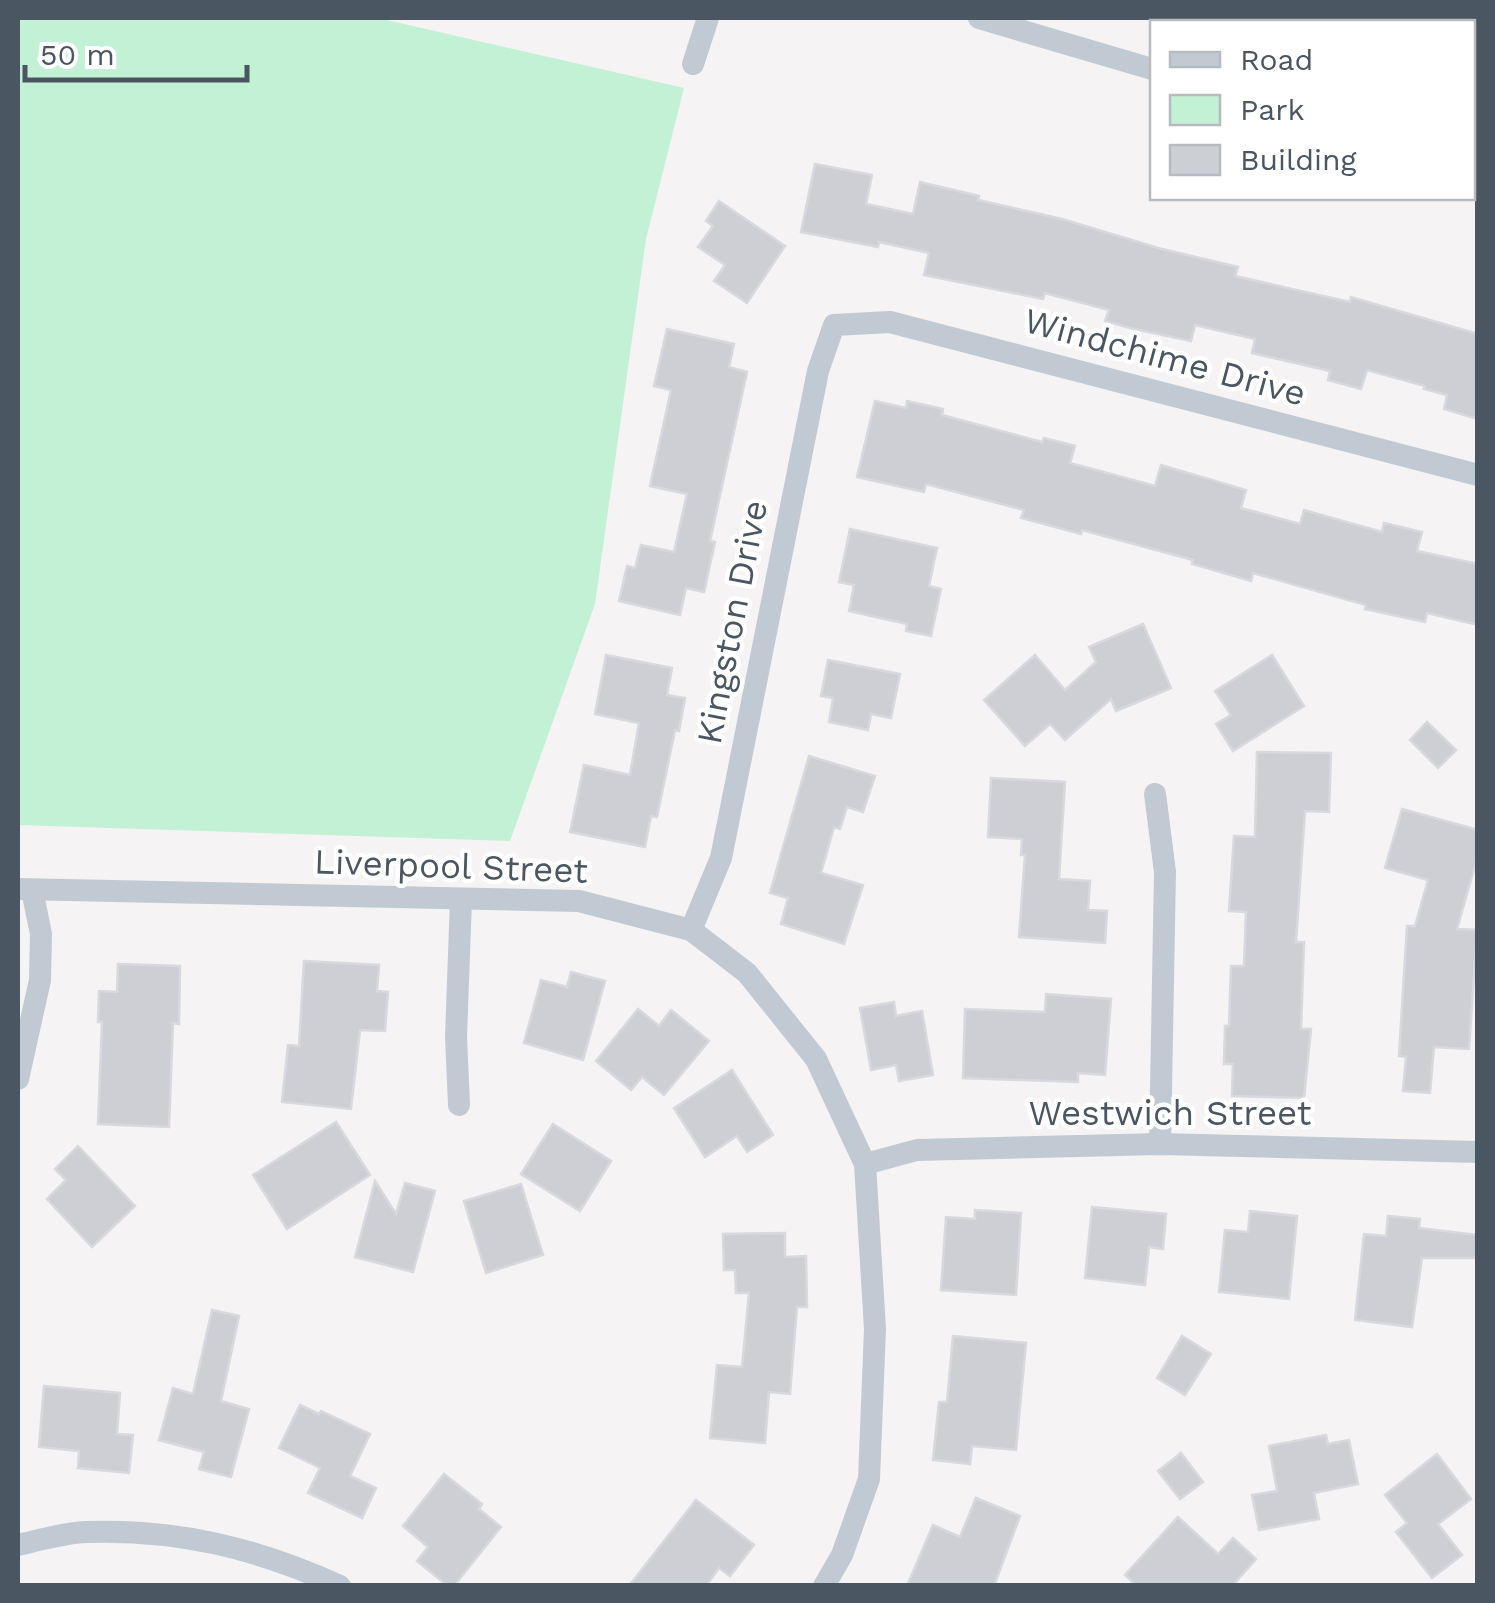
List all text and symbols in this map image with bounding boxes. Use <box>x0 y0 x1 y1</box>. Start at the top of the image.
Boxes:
scale bar <box>25 20 248 82</box>
legend <box>1150 20 1475 200</box>
text: 50 m <box>40 37 115 72</box>
text: Road <box>1240 42 1313 77</box>
text: Park <box>1240 92 1305 127</box>
text: Building <box>1240 142 1357 177</box>
street label: Windchime Drive <box>1020 299 1310 415</box>
street label: Kingston Drive <box>688 497 776 747</box>
street label: Liverpool Street <box>314 840 589 892</box>
street label: Westwich Street <box>1029 1092 1312 1134</box>

